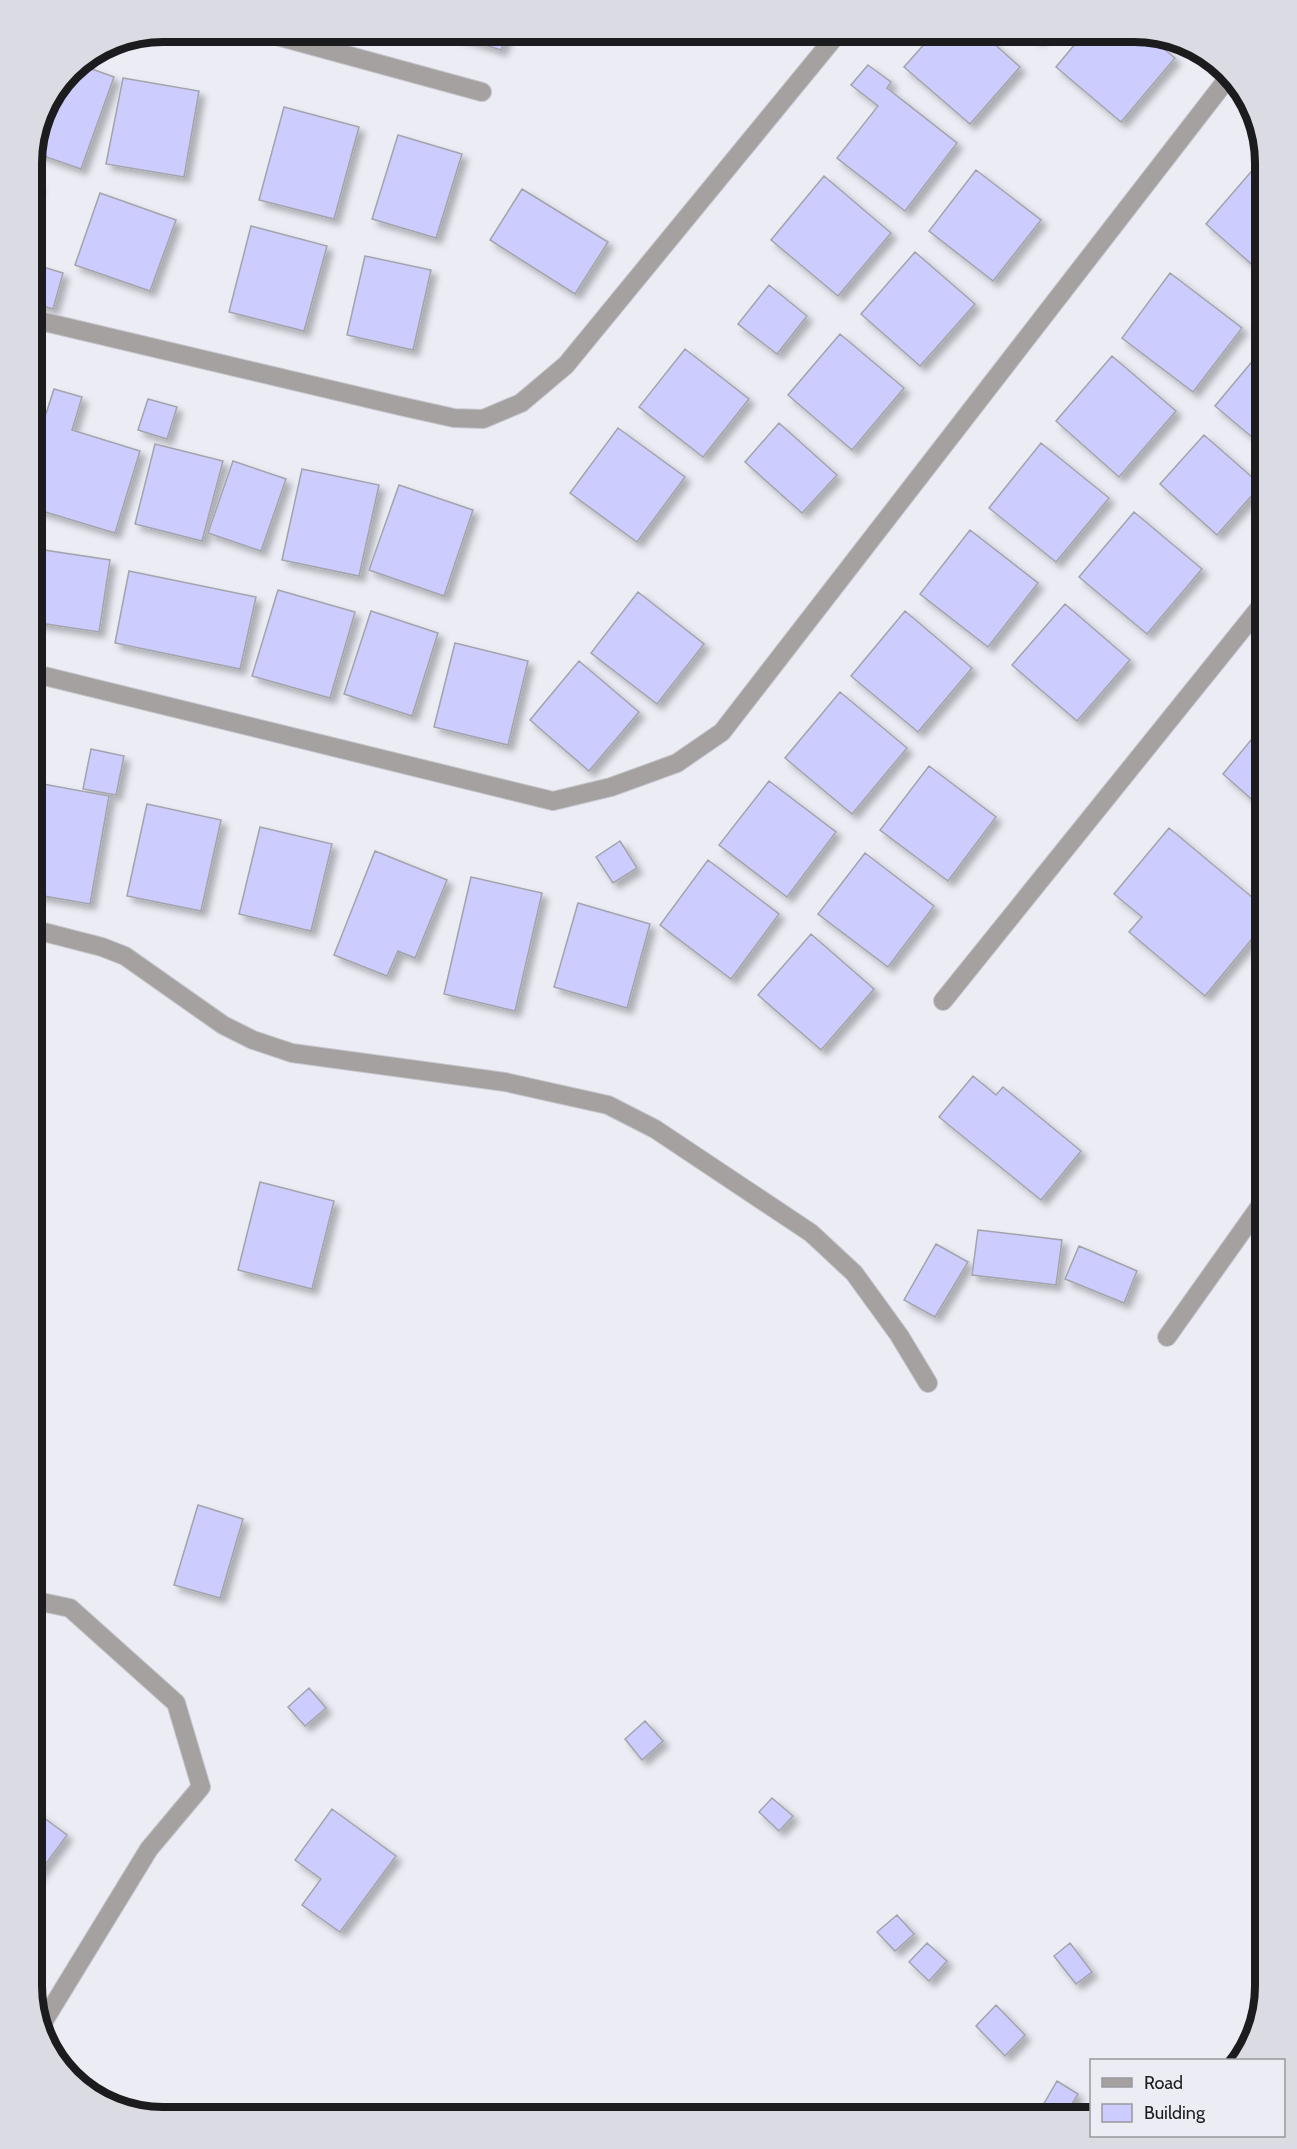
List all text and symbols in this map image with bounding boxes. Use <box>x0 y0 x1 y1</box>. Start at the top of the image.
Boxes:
legend <box>1090 2059 1285 2137</box>
text: Road <box>1144 2072 1183 2094</box>
text: Building <box>1144 2102 1206 2124</box>

